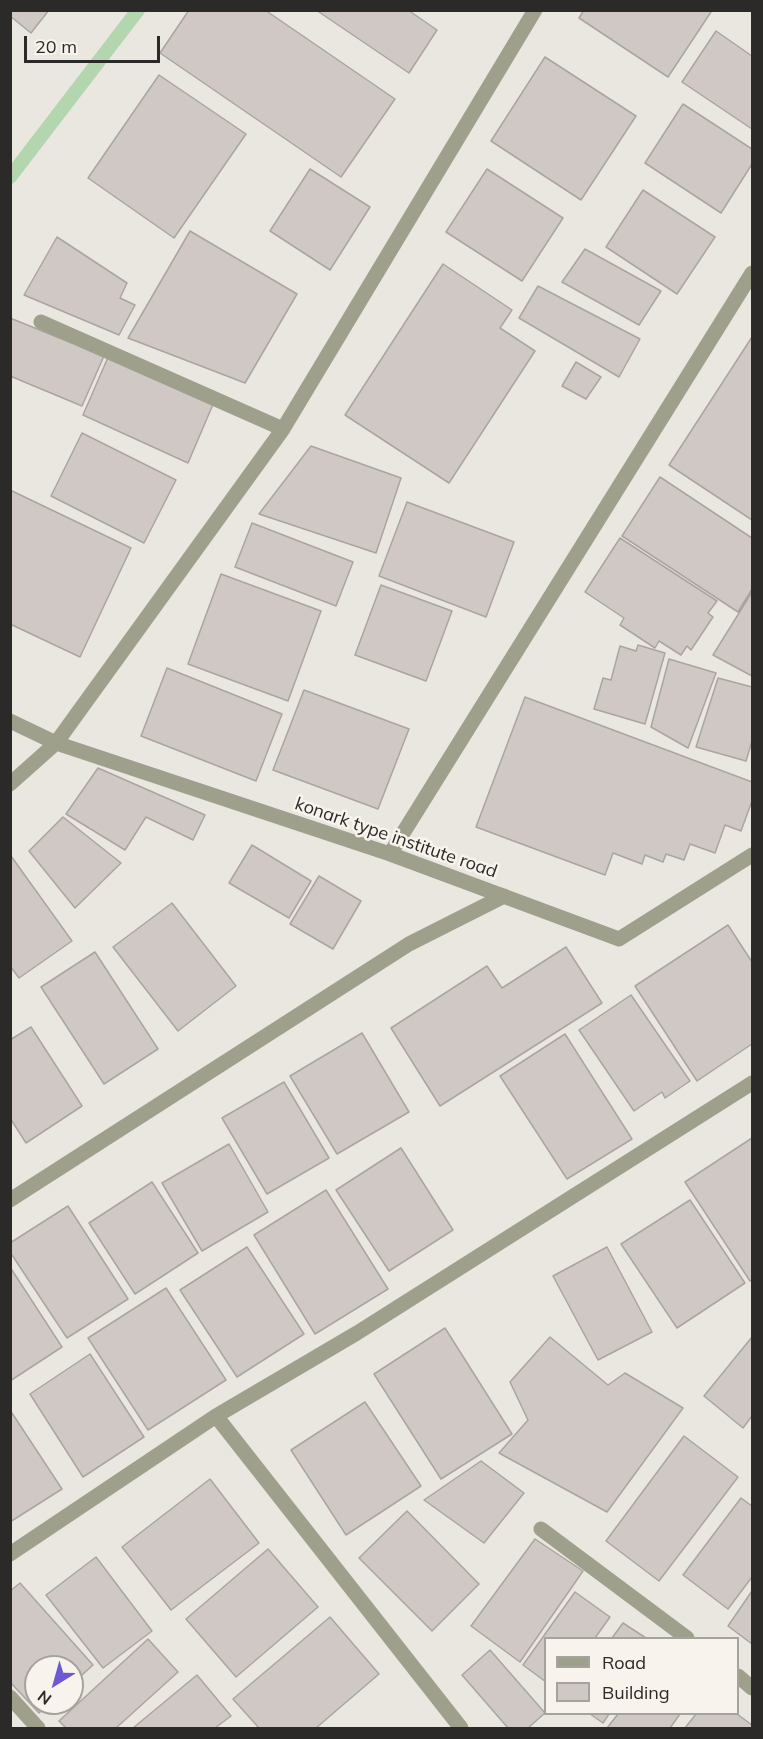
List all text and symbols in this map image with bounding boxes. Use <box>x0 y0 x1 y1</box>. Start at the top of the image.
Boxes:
scale bar <box>27 24 164 62</box>
text: 20 m <box>35 35 77 58</box>
street label: konark type institute road <box>292 793 500 883</box>
legend <box>544 1637 739 1715</box>
text: Road <box>602 1651 646 1674</box>
north arrow <box>24 1655 84 1715</box>
text: Building <box>602 1681 670 1704</box>
text: N <box>34 1686 55 1709</box>

